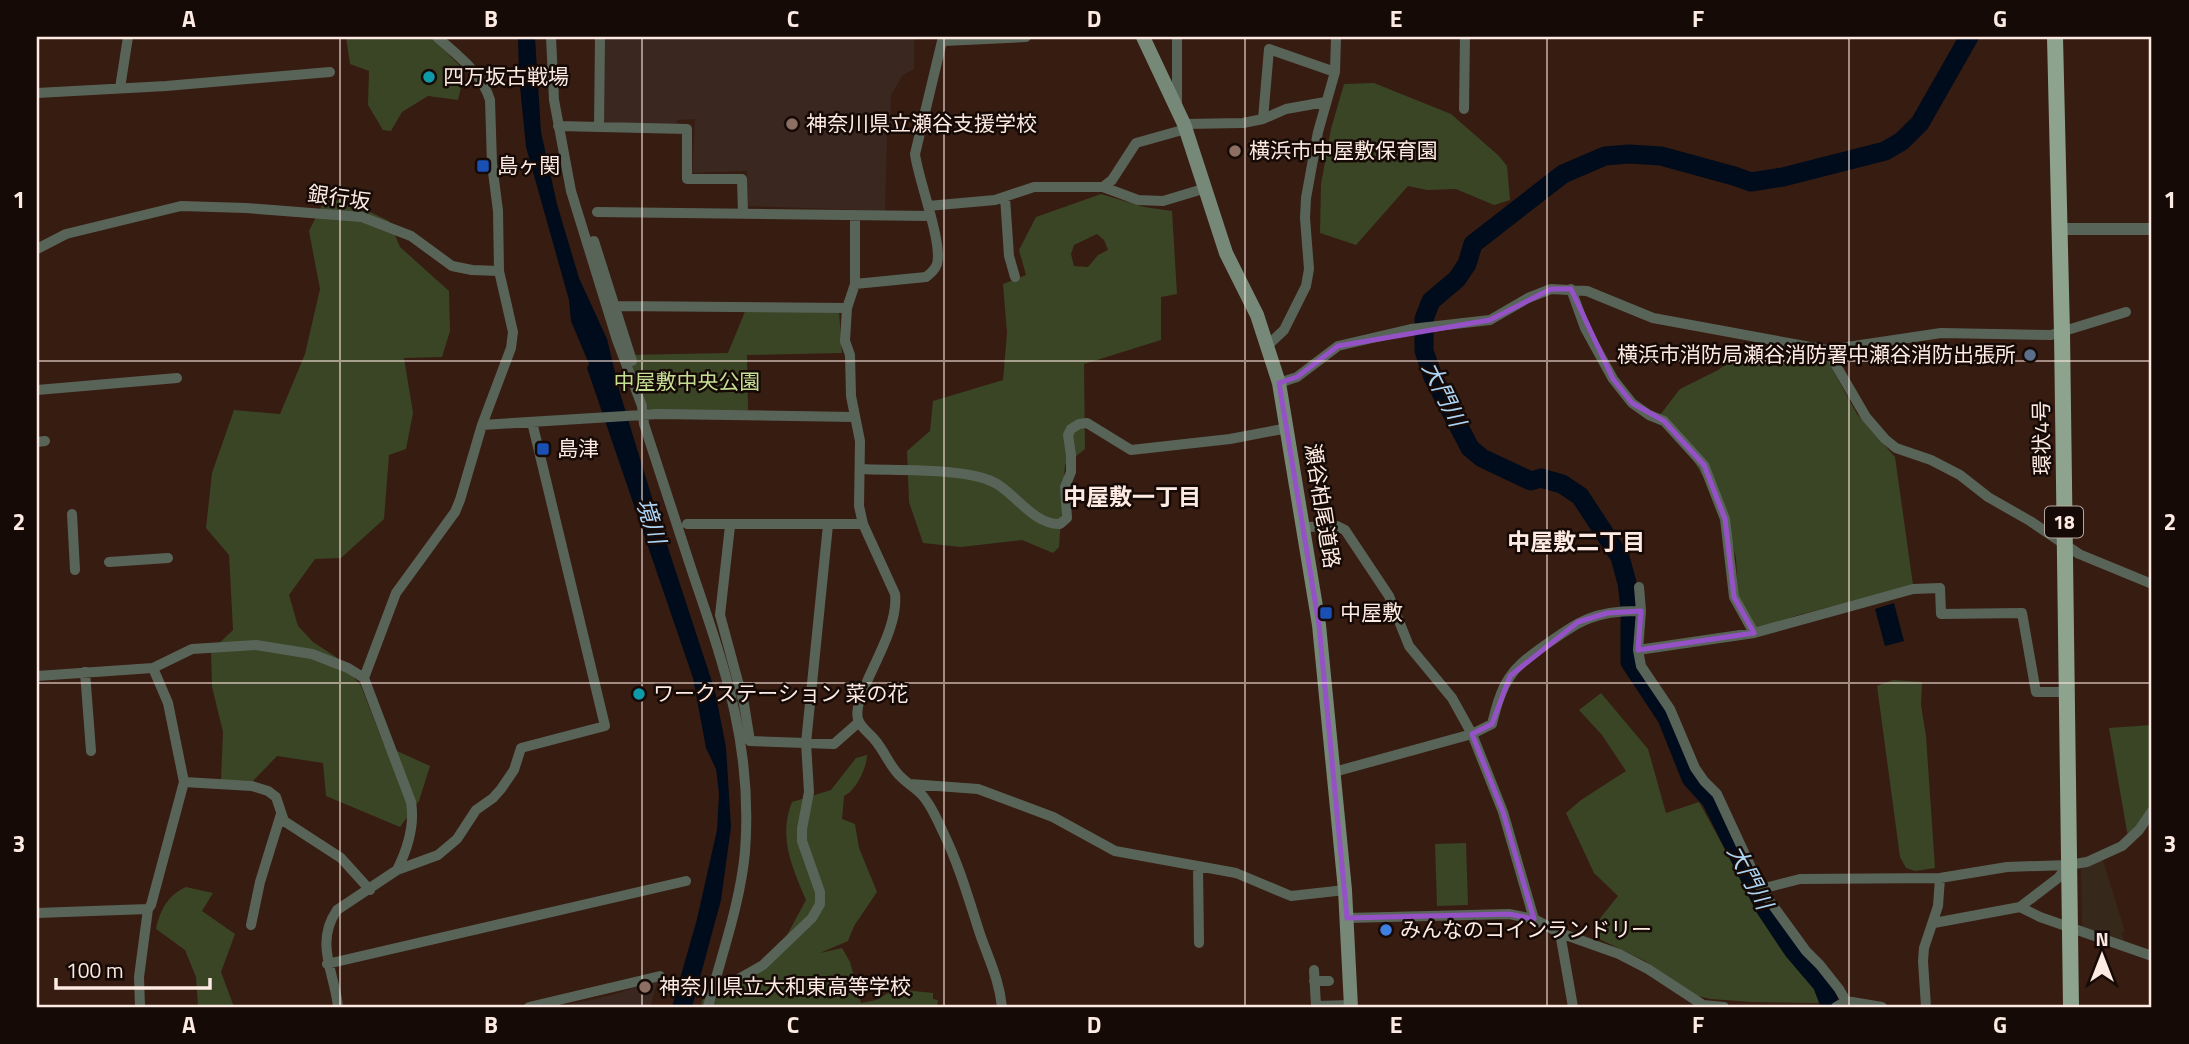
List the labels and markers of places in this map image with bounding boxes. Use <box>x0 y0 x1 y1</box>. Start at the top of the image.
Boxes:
place label: 四万坂古戦場 <box>443 60 569 92</box>
marker: 四万坂古戦場 <box>421 69 437 85</box>
place label: 神奈川県立瀬谷支援学校 <box>806 107 1037 139</box>
marker: 神奈川県立瀬谷支援学校 <box>784 116 800 132</box>
place label: 横浜市中屋敷保育園 <box>1249 134 1438 166</box>
marker: 横浜市中屋敷保育園 <box>1227 143 1243 159</box>
place label: 島ヶ関 <box>497 149 560 181</box>
marker: 島ヶ関 <box>475 158 491 174</box>
place label: 横浜市消防局瀬谷消防署中瀬谷消防出張所 <box>1617 338 2016 370</box>
marker: 横浜市消防局瀬谷消防署中瀬谷消防出張所 <box>2022 347 2038 363</box>
place label: 島津 <box>557 432 599 464</box>
marker: 島津 <box>535 441 551 457</box>
place label: 中屋敷 <box>1340 596 1403 628</box>
marker: 中屋敷 <box>1318 605 1334 621</box>
place label: ワークステーション 菜の花 <box>653 677 909 709</box>
marker: ワークステーション 菜の花 <box>631 686 647 702</box>
place label: みんなのコインランドリー <box>1400 913 1652 945</box>
marker: みんなのコインランドリー <box>1378 922 1394 938</box>
place label: 神奈川県立大和東高等学校 <box>659 970 911 1002</box>
marker: 神奈川県立大和東高等学校 <box>637 979 653 995</box>

